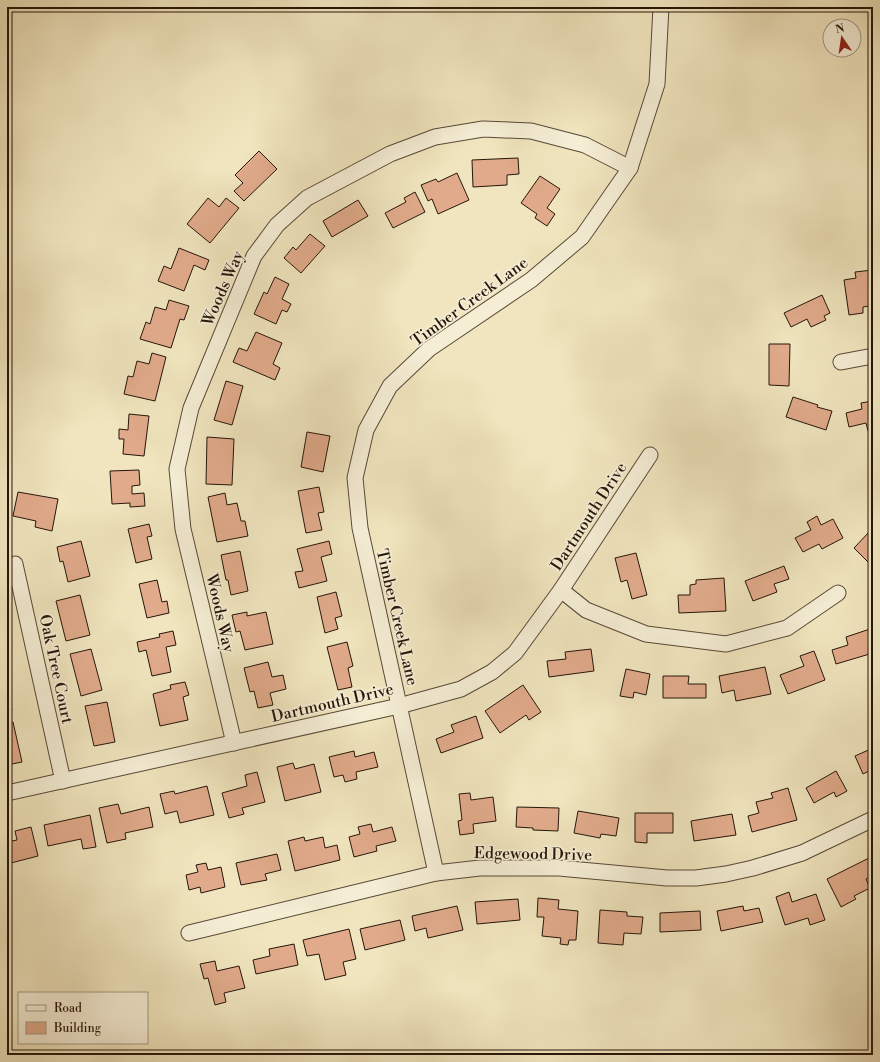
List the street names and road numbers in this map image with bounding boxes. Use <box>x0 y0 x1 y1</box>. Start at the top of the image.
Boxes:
street label: Woods Way <box>197 248 248 330</box>
street label: Timber Creek Lane <box>407 253 532 351</box>
street label: Dartmouth Drive <box>546 459 631 574</box>
street label: Timber Creek Lane <box>372 547 422 688</box>
street label: Woods Way <box>201 571 239 655</box>
street label: Oak Tree Court <box>35 613 77 726</box>
street label: Dartmouth Drive <box>269 679 395 727</box>
street label: Edgewood Drive <box>474 843 592 865</box>

